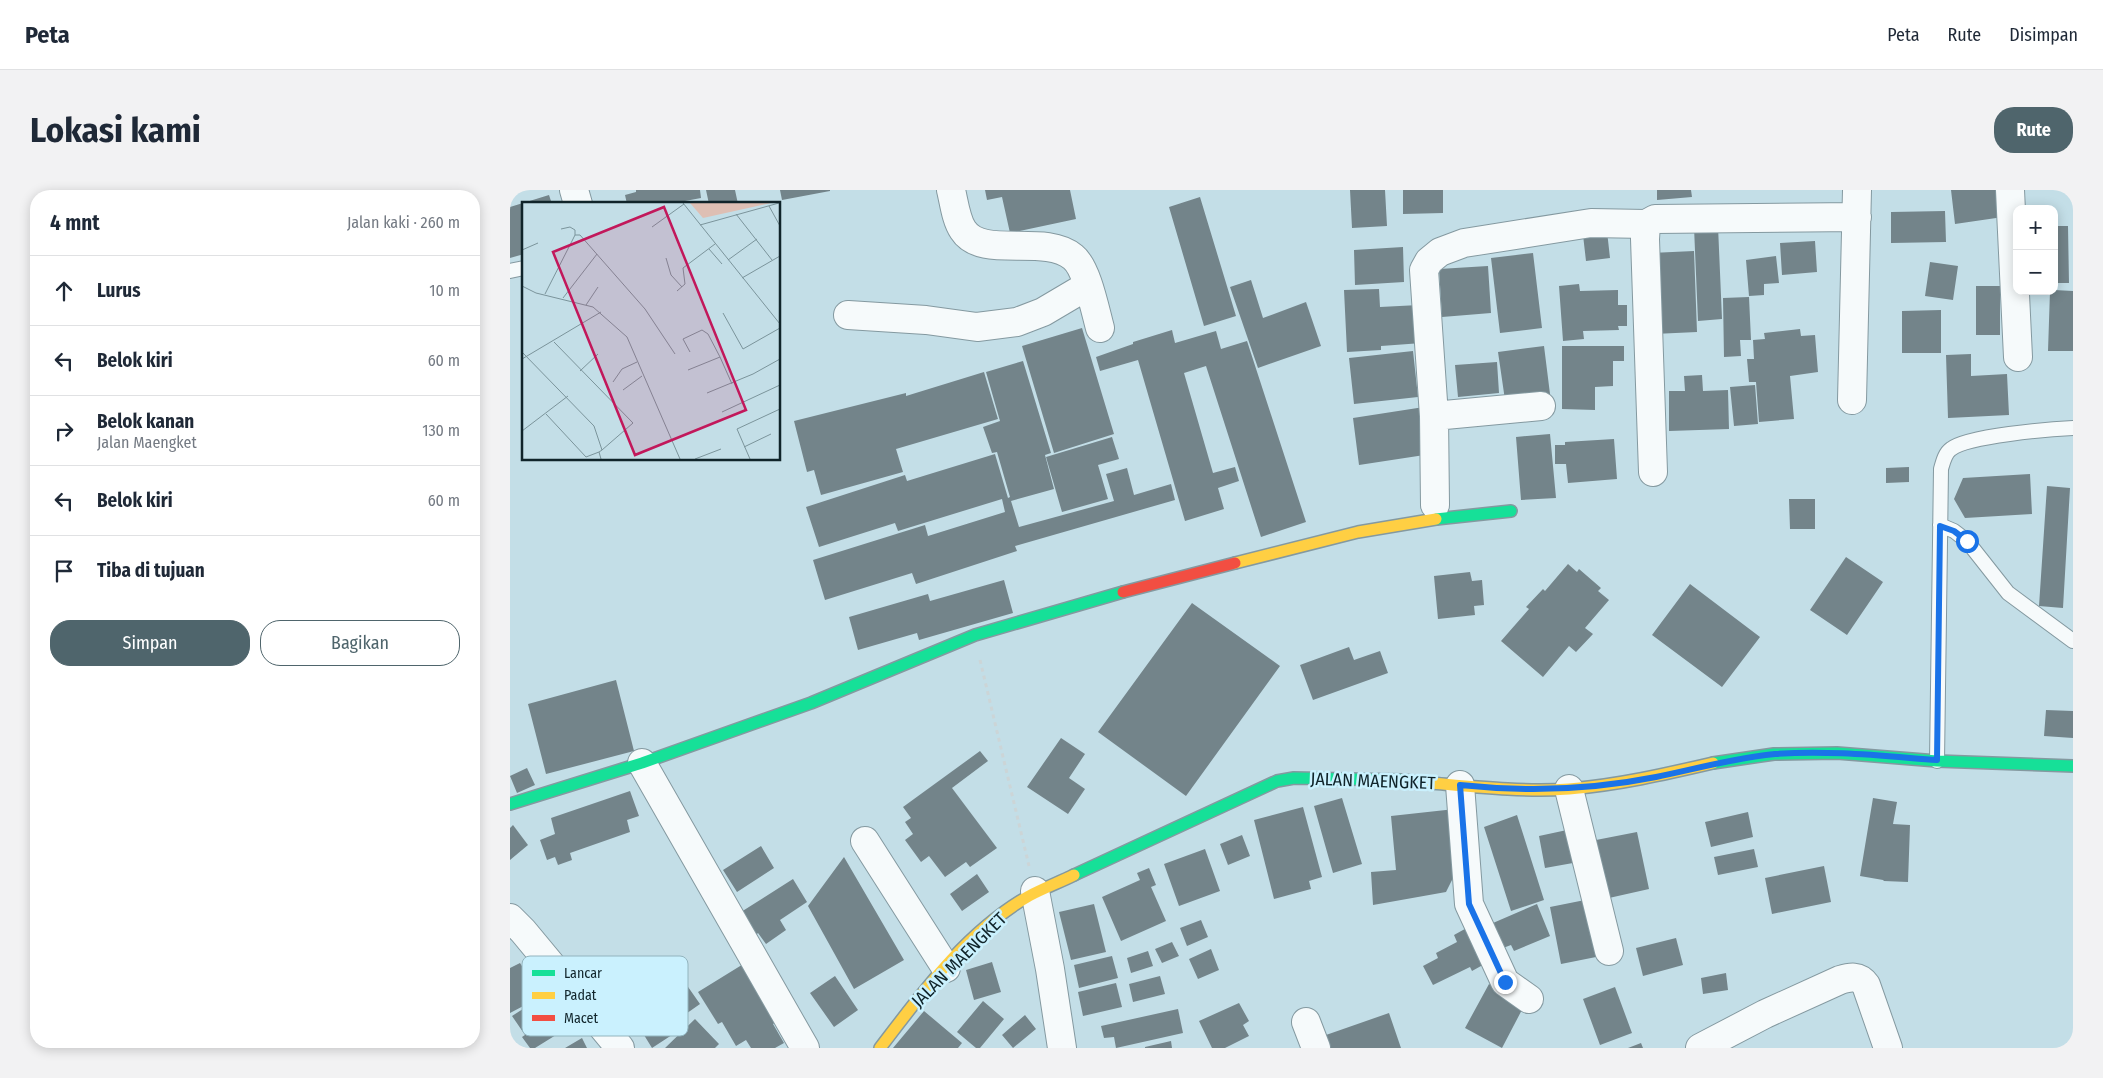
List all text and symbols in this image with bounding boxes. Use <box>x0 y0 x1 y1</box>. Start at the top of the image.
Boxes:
text: Peta <box>25 21 70 49</box>
text: Peta <box>1887 24 1919 46</box>
text: Rute <box>1947 24 1981 46</box>
text: Disimpan <box>2009 24 2078 46</box>
button: Rute <box>1994 107 2073 153</box>
text: Lokasi kami <box>30 109 201 151</box>
inset map <box>522 202 780 460</box>
map controls <box>2013 205 2058 295</box>
button: + <box>2013 205 2058 250</box>
text: 4 mnt <box>50 210 100 236</box>
text: Jalan kaki · 260 m <box>347 213 460 232</box>
button: − <box>2013 250 2058 295</box>
icon: ahead <box>50 277 78 305</box>
text: Lurus <box>97 279 141 302</box>
text: 10 m <box>429 281 460 300</box>
icon: left <box>50 347 78 375</box>
text: Belok kiri <box>97 349 173 372</box>
text: 60 m <box>428 351 460 370</box>
text: Belok kanan <box>97 410 194 433</box>
icon: right <box>50 417 78 445</box>
text: 130 m <box>422 421 460 440</box>
text: Jalan Maengket <box>97 433 197 452</box>
icon: left <box>50 487 78 515</box>
text: Belok kiri <box>97 489 173 512</box>
text: 60 m <box>428 491 460 510</box>
route start <box>1956 530 1979 553</box>
icon: arrive <box>50 557 78 585</box>
text: Tiba di tujuan <box>97 559 205 582</box>
button: Simpan <box>50 620 250 666</box>
button: Bagikan <box>260 620 460 666</box>
street label: JALAN MAENGKET <box>1310 768 1437 794</box>
street label: JALAN MAENGKET <box>907 907 1012 1012</box>
legend <box>522 956 688 1036</box>
text: Lancar <box>564 965 602 982</box>
route end <box>1494 971 1517 994</box>
text: Padat <box>564 987 597 1004</box>
text: Macet <box>564 1010 598 1027</box>

